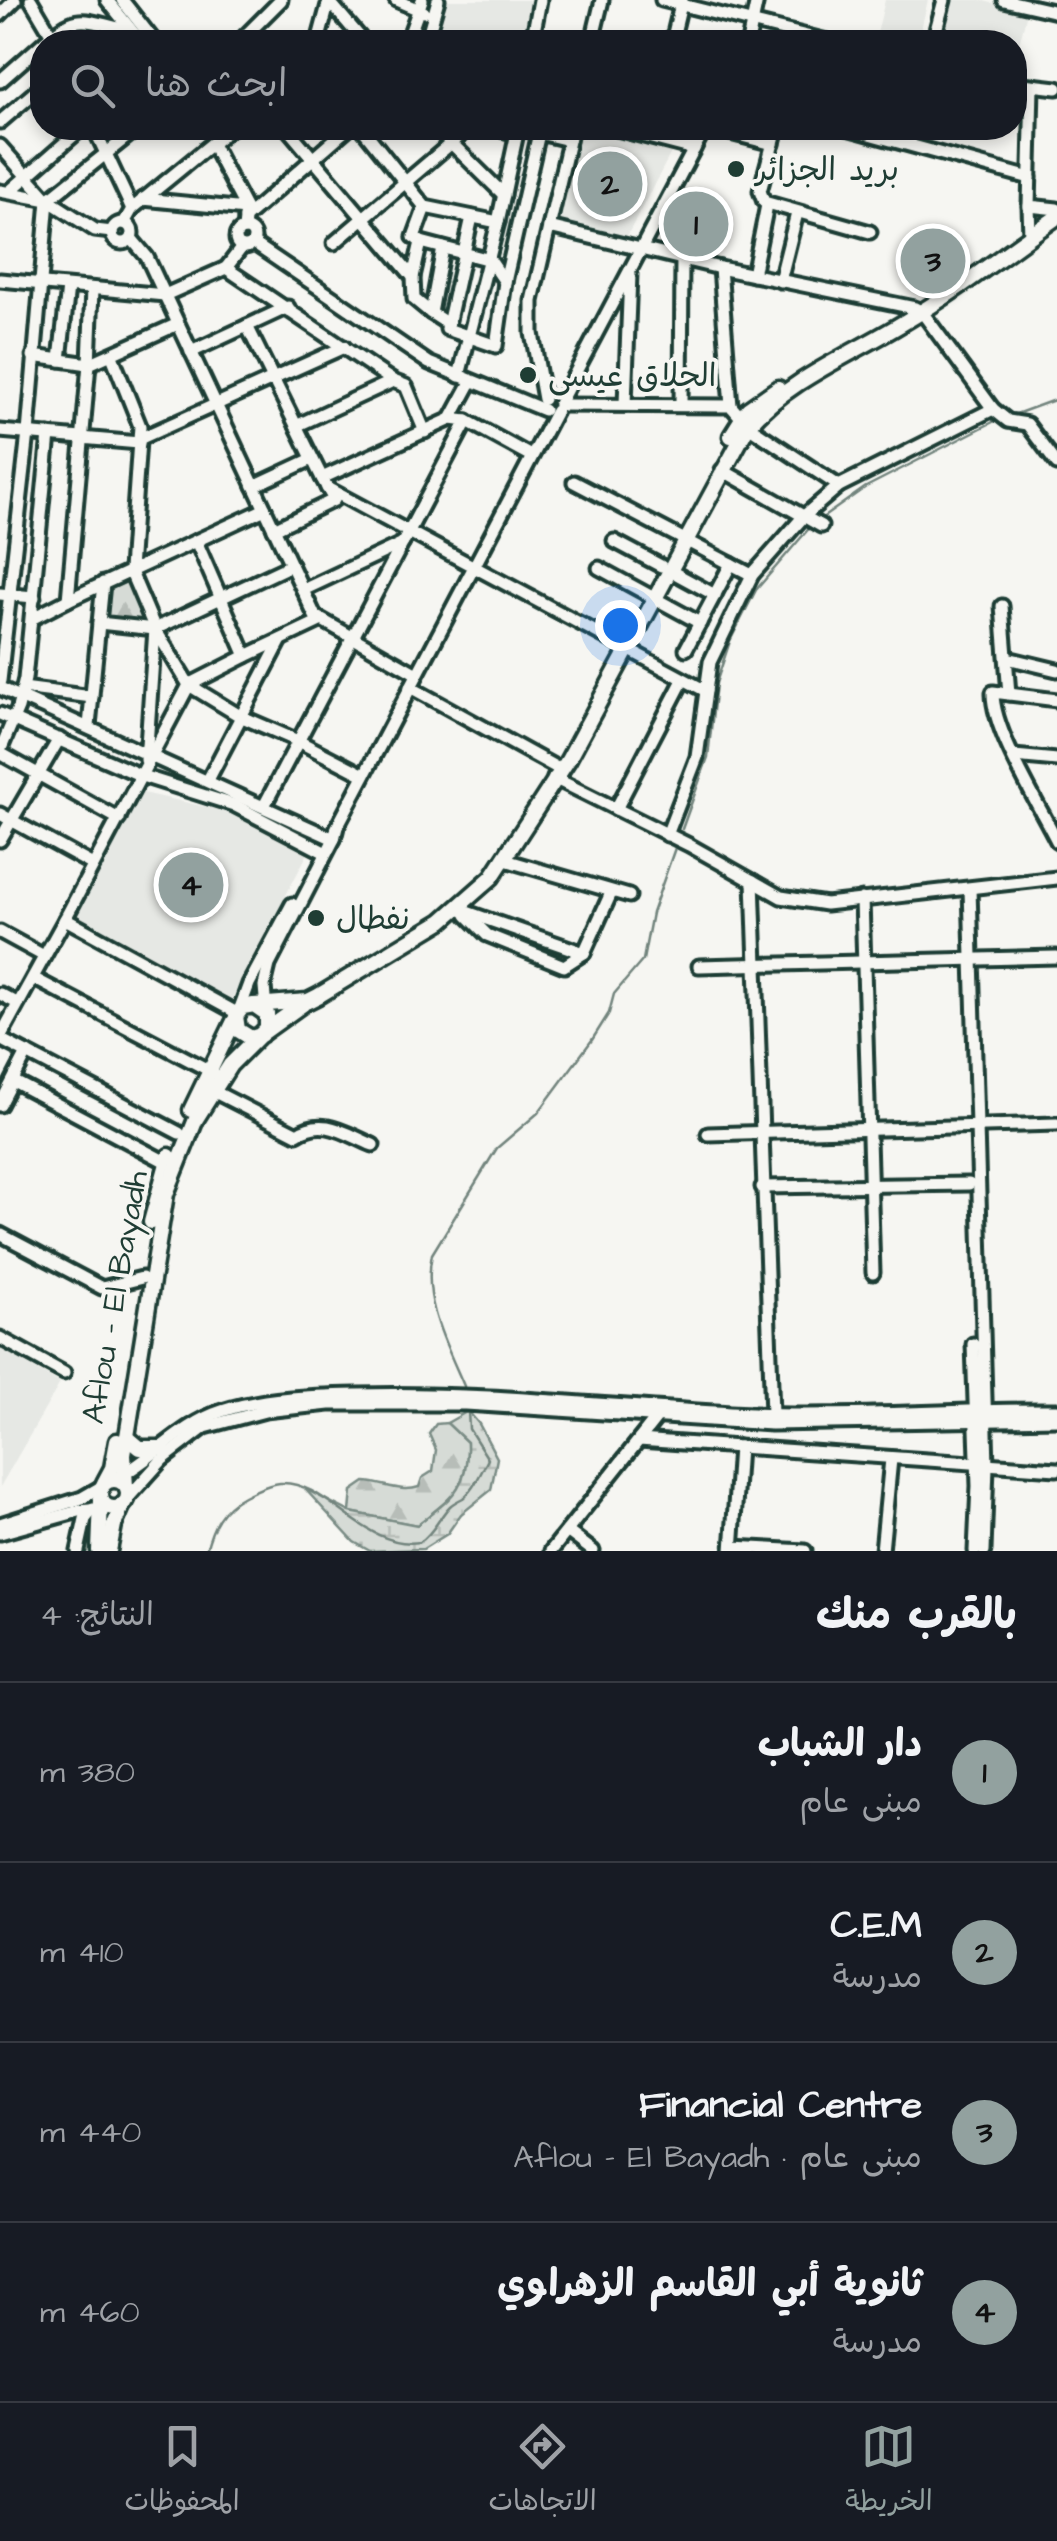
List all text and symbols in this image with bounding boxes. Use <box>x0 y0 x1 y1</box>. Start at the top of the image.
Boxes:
search box <box>30 30 1027 140</box>
icon: search <box>65 58 120 113</box>
text: ابحث هنا <box>145 59 287 111</box>
pin: 2 <box>578 146 642 222</box>
place label: بريد الجزائر <box>753 148 899 193</box>
marker: بريد الجزائر <box>725 158 747 180</box>
pin: 1 <box>664 186 728 262</box>
pin: 3 <box>900 224 966 298</box>
place label: الحلاق عيسى <box>548 354 717 399</box>
marker: الحلاق عيسى <box>517 364 539 386</box>
your location <box>595 600 646 651</box>
pin: 4 <box>158 848 224 922</box>
place label: نفطال <box>336 897 410 942</box>
marker: نفطال <box>305 907 327 929</box>
street label: Aflou - El Bayadh <box>71 1167 160 1427</box>
text: بالقرب منك <box>816 1587 1017 1645</box>
text: النتائج: 4 <box>40 1593 154 1638</box>
text: دار الشباب <box>758 1719 922 1771</box>
text: 380 m <box>40 1750 135 1795</box>
text: 1 <box>982 1750 987 1795</box>
text: مبنى عام <box>800 1780 922 1825</box>
text: C.E.M <box>830 1900 922 1952</box>
text: 410 m <box>40 1930 124 1975</box>
text: 2 <box>975 1930 994 1975</box>
text: مدرسة <box>833 1955 922 2000</box>
text: Financial Centre <box>639 2080 922 2132</box>
text: 440 m <box>40 2110 141 2155</box>
text: 3 <box>976 2110 993 2155</box>
text: مبنى عام · Aflou - El Bayadh <box>513 2135 922 2180</box>
text: ثانوية أبي القاسم الزهراوي <box>497 2259 922 2311</box>
text: 460 m <box>40 2290 140 2335</box>
text: 4 <box>974 2290 995 2335</box>
text: مدرسة <box>833 2320 922 2365</box>
tab: المحفوظات <box>124 2419 240 2525</box>
tab: الاتجاهات <box>488 2419 597 2525</box>
tab: الخريطة <box>845 2419 933 2525</box>

